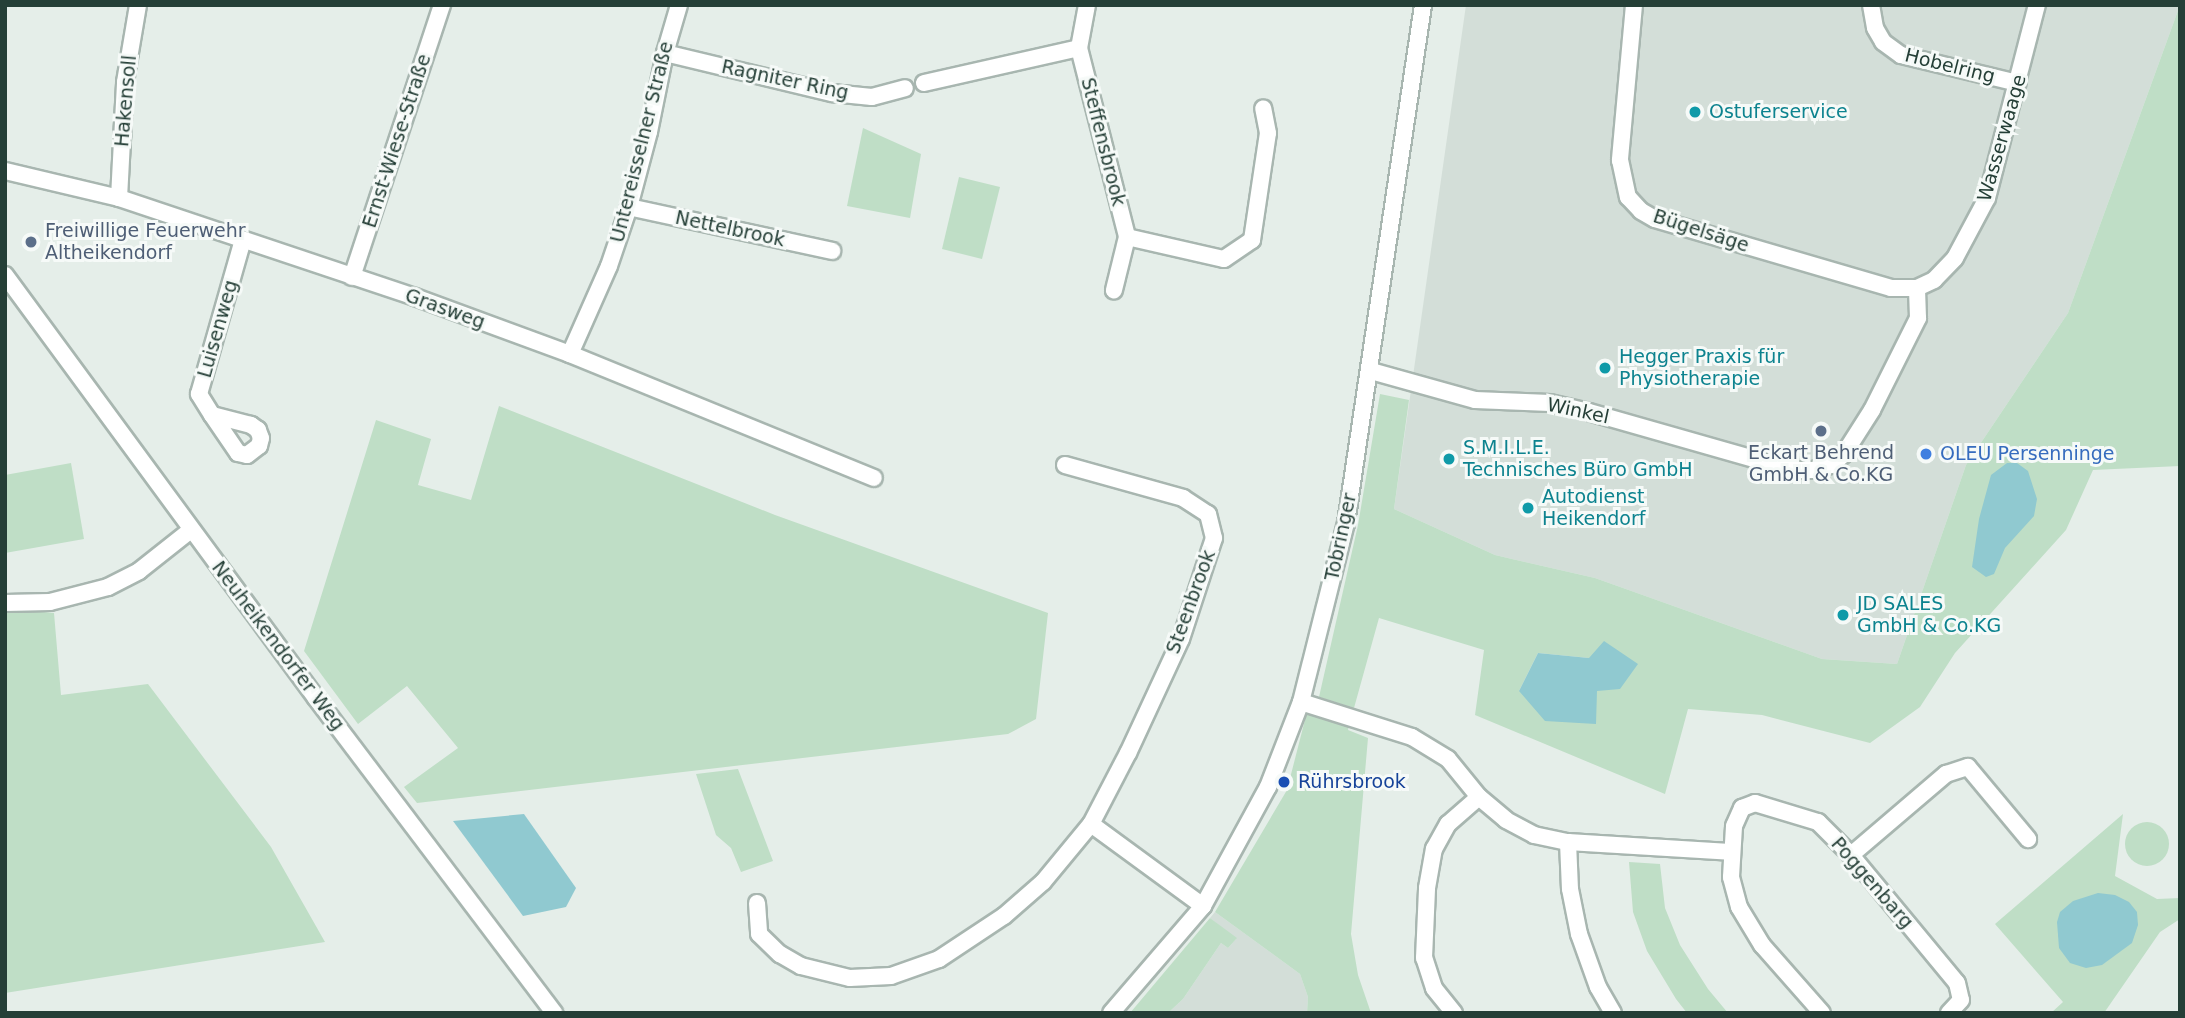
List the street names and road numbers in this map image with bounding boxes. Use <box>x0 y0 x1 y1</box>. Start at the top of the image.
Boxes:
street label: Untereisselner Straße <box>606 39 678 245</box>
street label: Hobelring <box>1903 44 1997 88</box>
street label: Ernst-Wiese-Straße <box>358 51 436 231</box>
street label: Hakensoll <box>111 54 141 148</box>
street label: Ragniter Ring <box>719 55 851 105</box>
street label: Wasserwaage <box>1973 72 2031 204</box>
street label: Steffensbrook <box>1076 75 1130 209</box>
street label: Bügelsäge <box>1650 205 1752 257</box>
street label: Nettelbrook <box>673 206 787 252</box>
street label: Luisenweg <box>193 278 243 380</box>
street label: Grasweg <box>402 284 488 334</box>
street label: Winkel <box>1545 393 1611 429</box>
street label: Tobringer <box>1321 491 1361 583</box>
street label: Steenbrook <box>1162 547 1220 657</box>
street label: Neuheikendorfer Weg <box>207 557 349 735</box>
street label: Poggenbarg <box>1826 833 1918 933</box>

